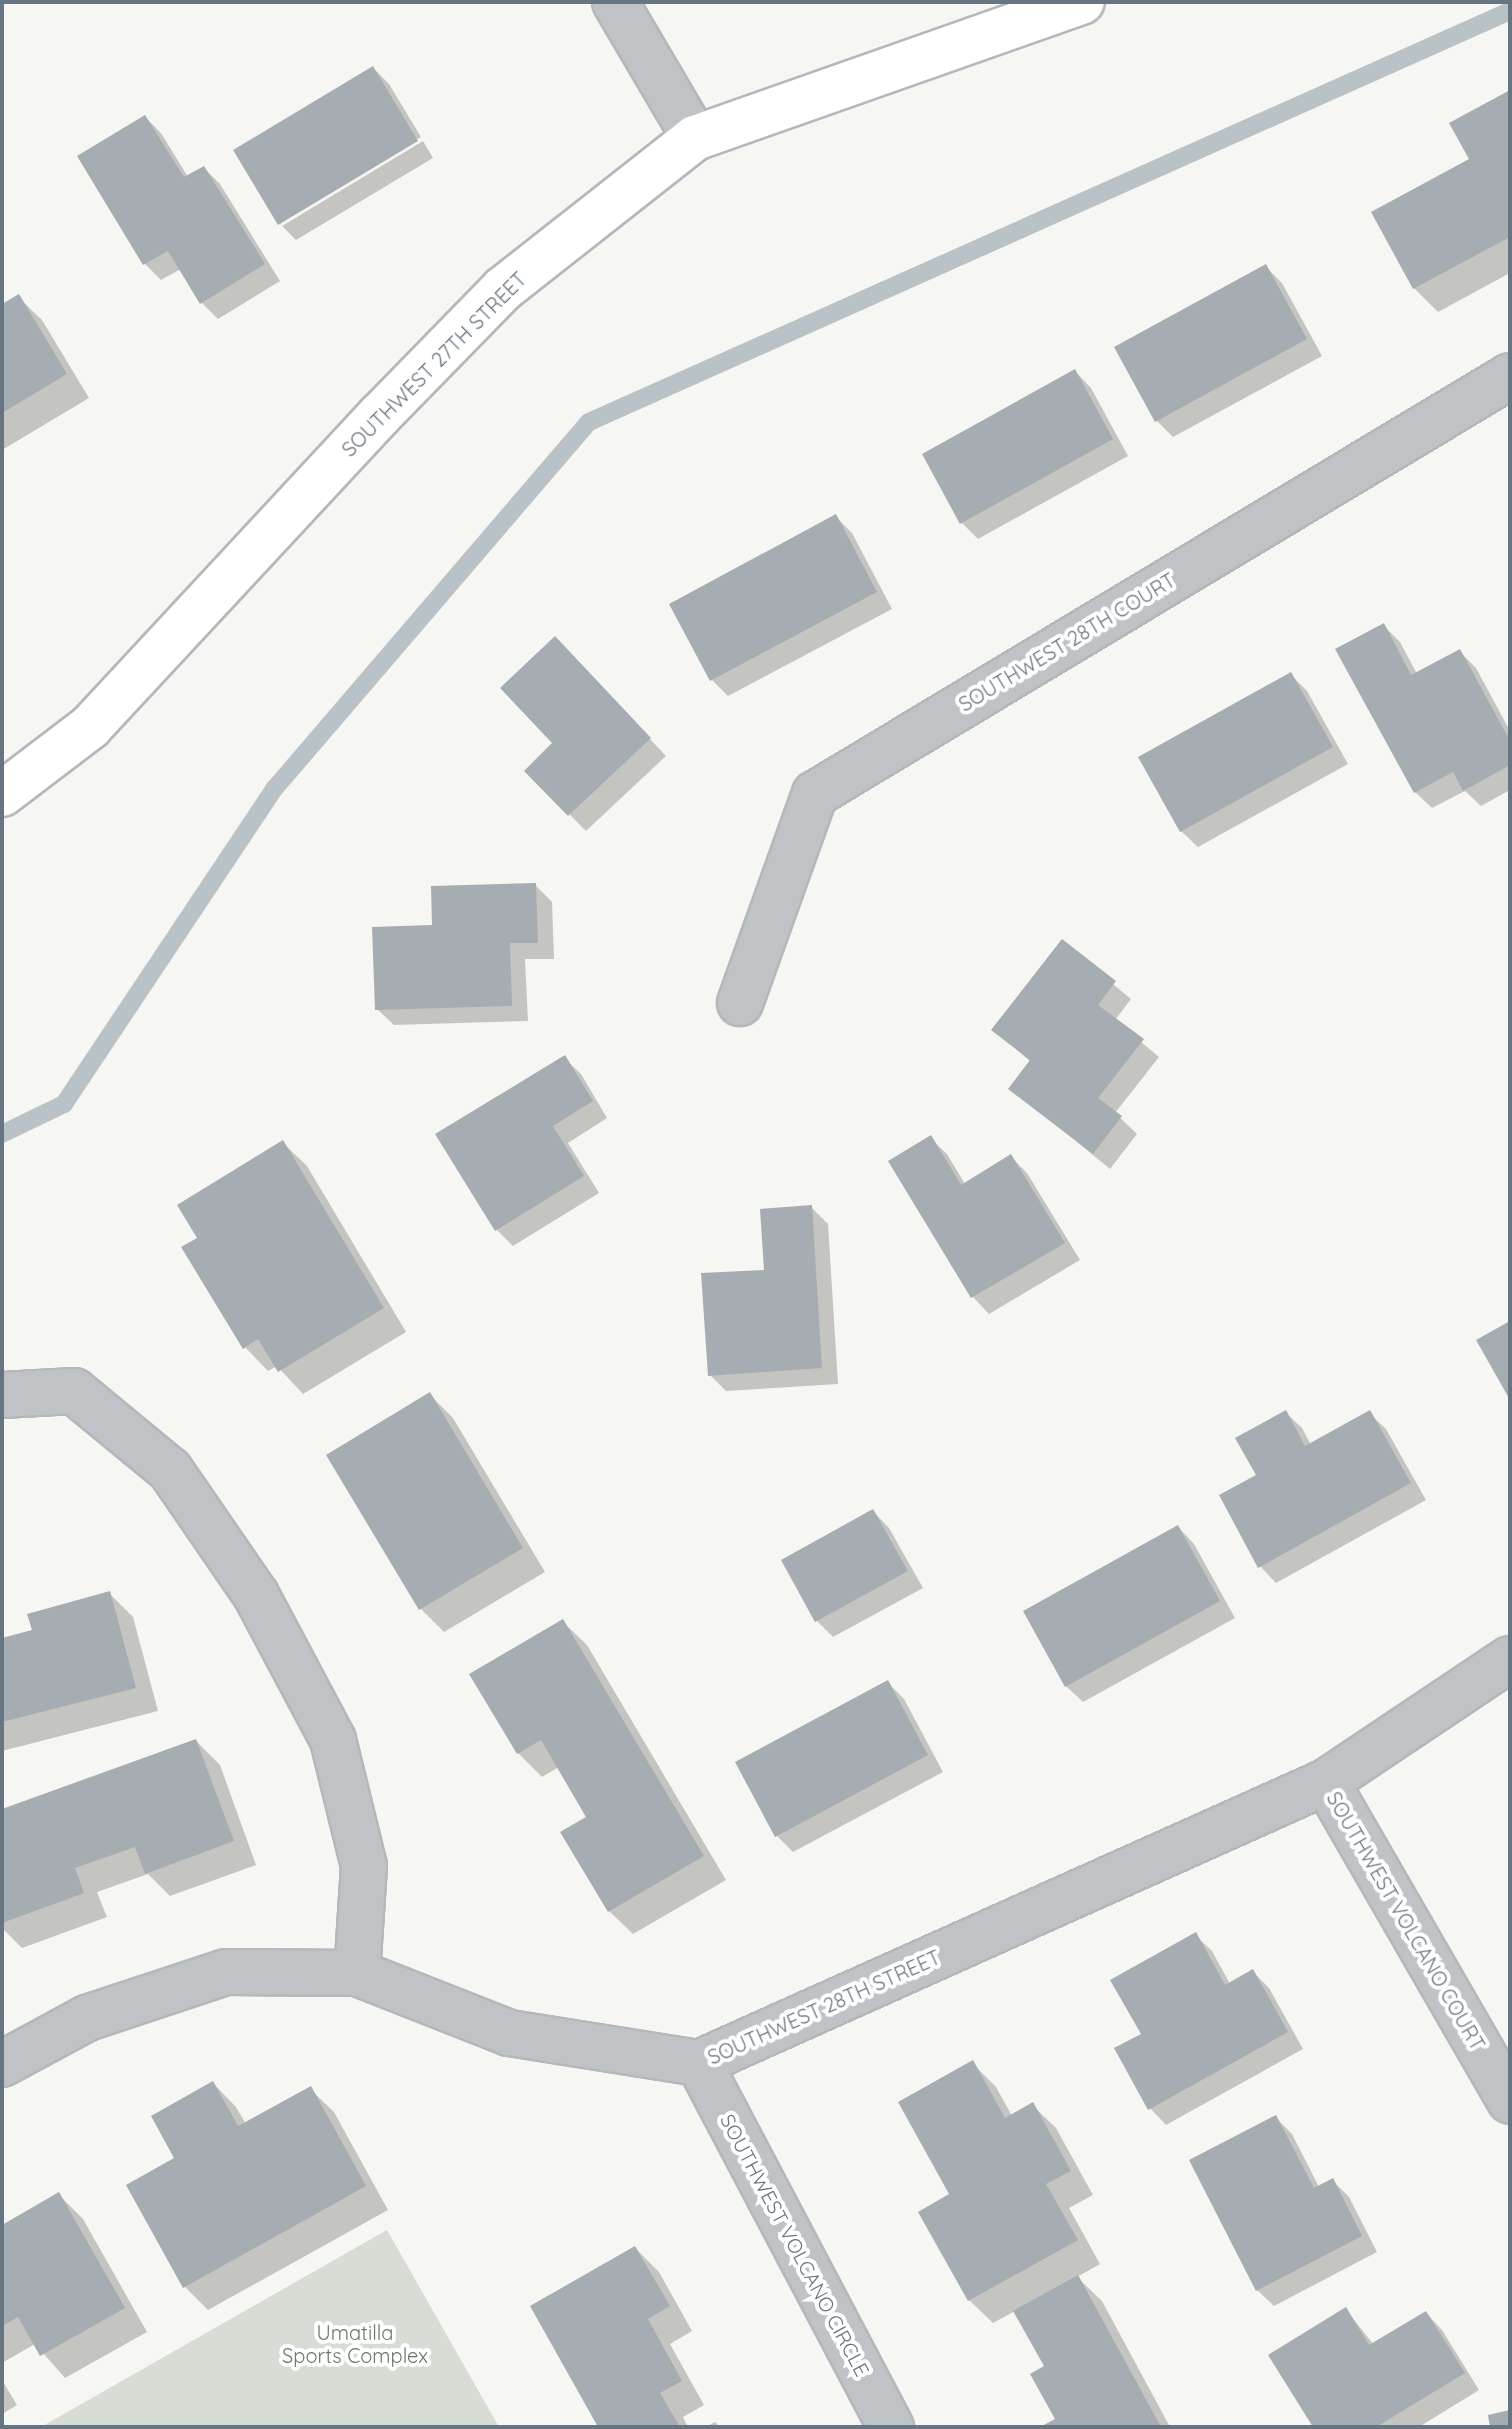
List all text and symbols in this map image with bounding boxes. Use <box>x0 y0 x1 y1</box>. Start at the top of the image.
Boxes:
street label: SOUTHWEST 27TH STREET <box>337 267 531 461</box>
street label: SOUTHWEST 28TH COURT <box>954 568 1180 716</box>
street label: SOUTHWEST VOLCANO COURT <box>1322 1787 1490 2055</box>
street label: SOUTHWEST 28TH STREET <box>704 1945 944 2069</box>
street label: SOUTHWEST VOLCANO CIRCLE <box>716 2110 874 2380</box>
park label: Umatilla Sports Complex <box>282 2320 428 2367</box>

